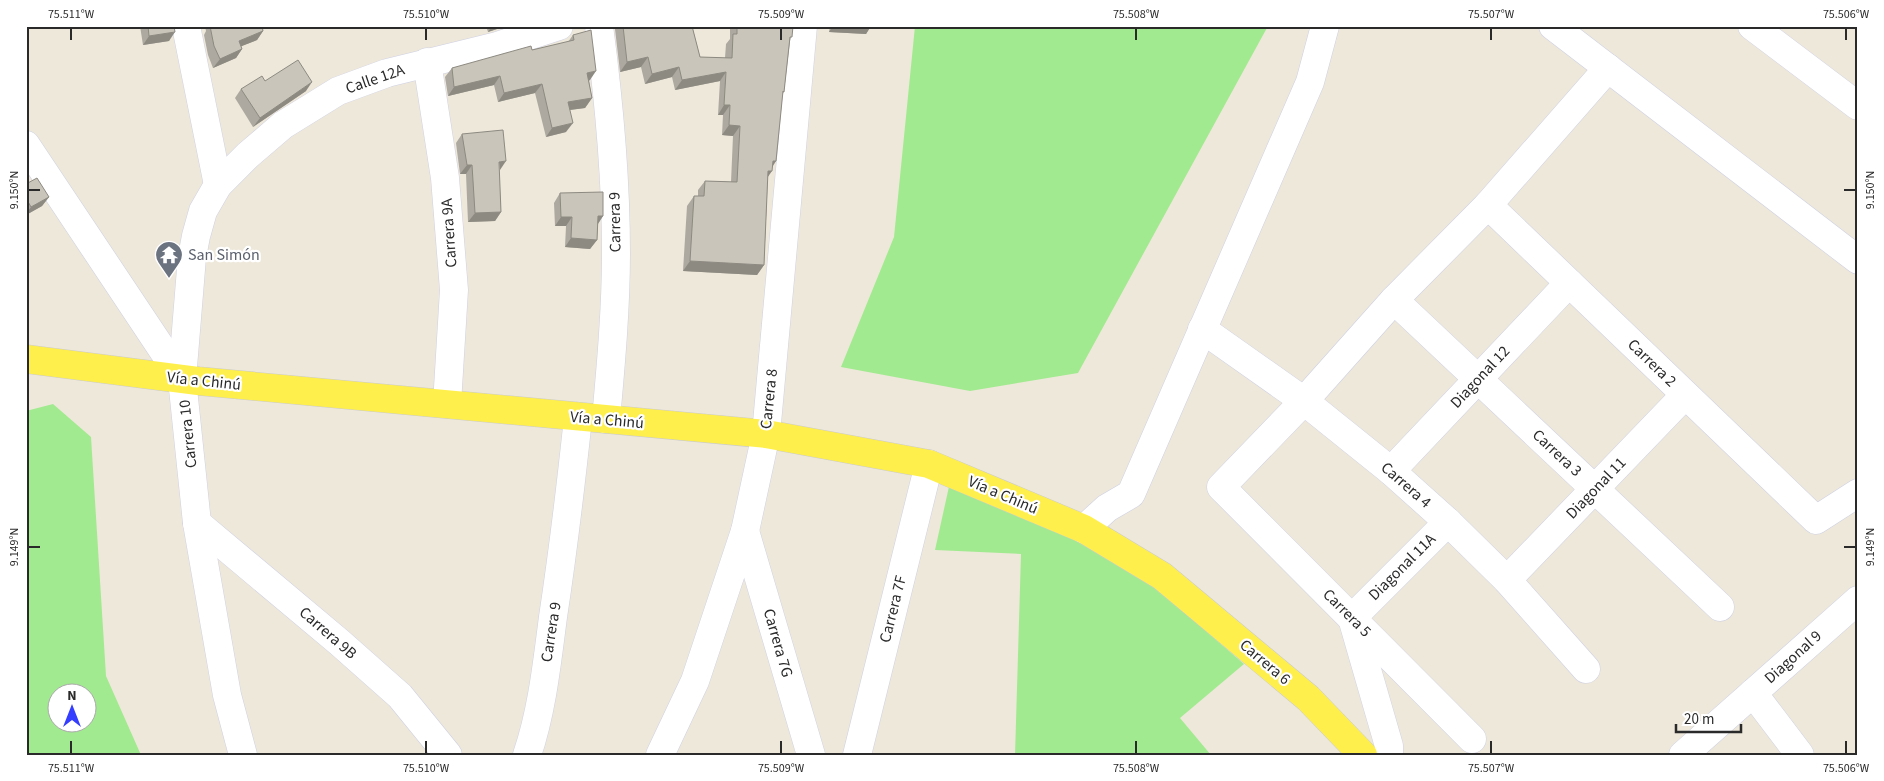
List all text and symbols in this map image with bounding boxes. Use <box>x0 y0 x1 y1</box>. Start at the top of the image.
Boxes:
text: 75.511°W <box>48 6 95 23</box>
text: 75.510°W <box>403 6 450 23</box>
text: 75.509°W <box>758 6 805 23</box>
text: 75.508°W <box>1113 6 1160 23</box>
text: 75.507°W <box>1468 6 1515 23</box>
text: 75.506°W <box>1823 6 1870 23</box>
street label: Calle 12A <box>343 59 408 99</box>
text: 9.150°N <box>6 171 23 209</box>
text: 9.150°N <box>1862 171 1879 209</box>
street label: Carrera 9 <box>603 192 627 252</box>
street label: Carrera 9A <box>436 197 462 268</box>
temple icon: San Simón <box>154 240 184 279</box>
place label: San Simón <box>188 244 260 266</box>
street label: Carrera 2 <box>1623 334 1681 392</box>
street label: Diagonal 12 <box>1445 341 1515 413</box>
street label: Vía a Chinú <box>166 366 242 396</box>
street label: Carrera 8 <box>755 368 783 430</box>
street label: Carrera 10 <box>173 399 203 469</box>
street label: Vía a Chinú <box>569 406 645 434</box>
street label: Carrera 3 <box>1527 424 1587 482</box>
street label: Diagonal 11 <box>1561 452 1631 524</box>
street label: Carrera 4 <box>1376 457 1436 513</box>
street label: Vía a Chinú <box>965 470 1041 520</box>
text: 9.149°N <box>6 528 23 566</box>
street label: Diagonal 11A <box>1363 528 1441 606</box>
text: 9.149°N <box>1862 528 1879 566</box>
street label: Carrera 7F <box>874 573 912 645</box>
street label: Carrera 5 <box>1318 584 1376 642</box>
street label: Carrera 9 <box>535 600 567 664</box>
street label: Carrera 9B <box>294 602 362 664</box>
street label: Carrera 7G <box>758 606 798 680</box>
street label: Diagonal 9 <box>1759 625 1827 689</box>
street label: Carrera 6 <box>1235 634 1295 690</box>
north arrow <box>48 684 98 734</box>
text: N <box>67 686 77 706</box>
scale bar <box>1676 701 1742 733</box>
text: 20 m <box>1684 709 1714 730</box>
text: 75.511°W <box>48 760 95 777</box>
text: 75.510°W <box>403 760 450 777</box>
text: 75.509°W <box>758 760 805 777</box>
text: 75.508°W <box>1113 760 1160 777</box>
text: 75.507°W <box>1468 760 1515 777</box>
text: 75.506°W <box>1823 760 1870 777</box>

